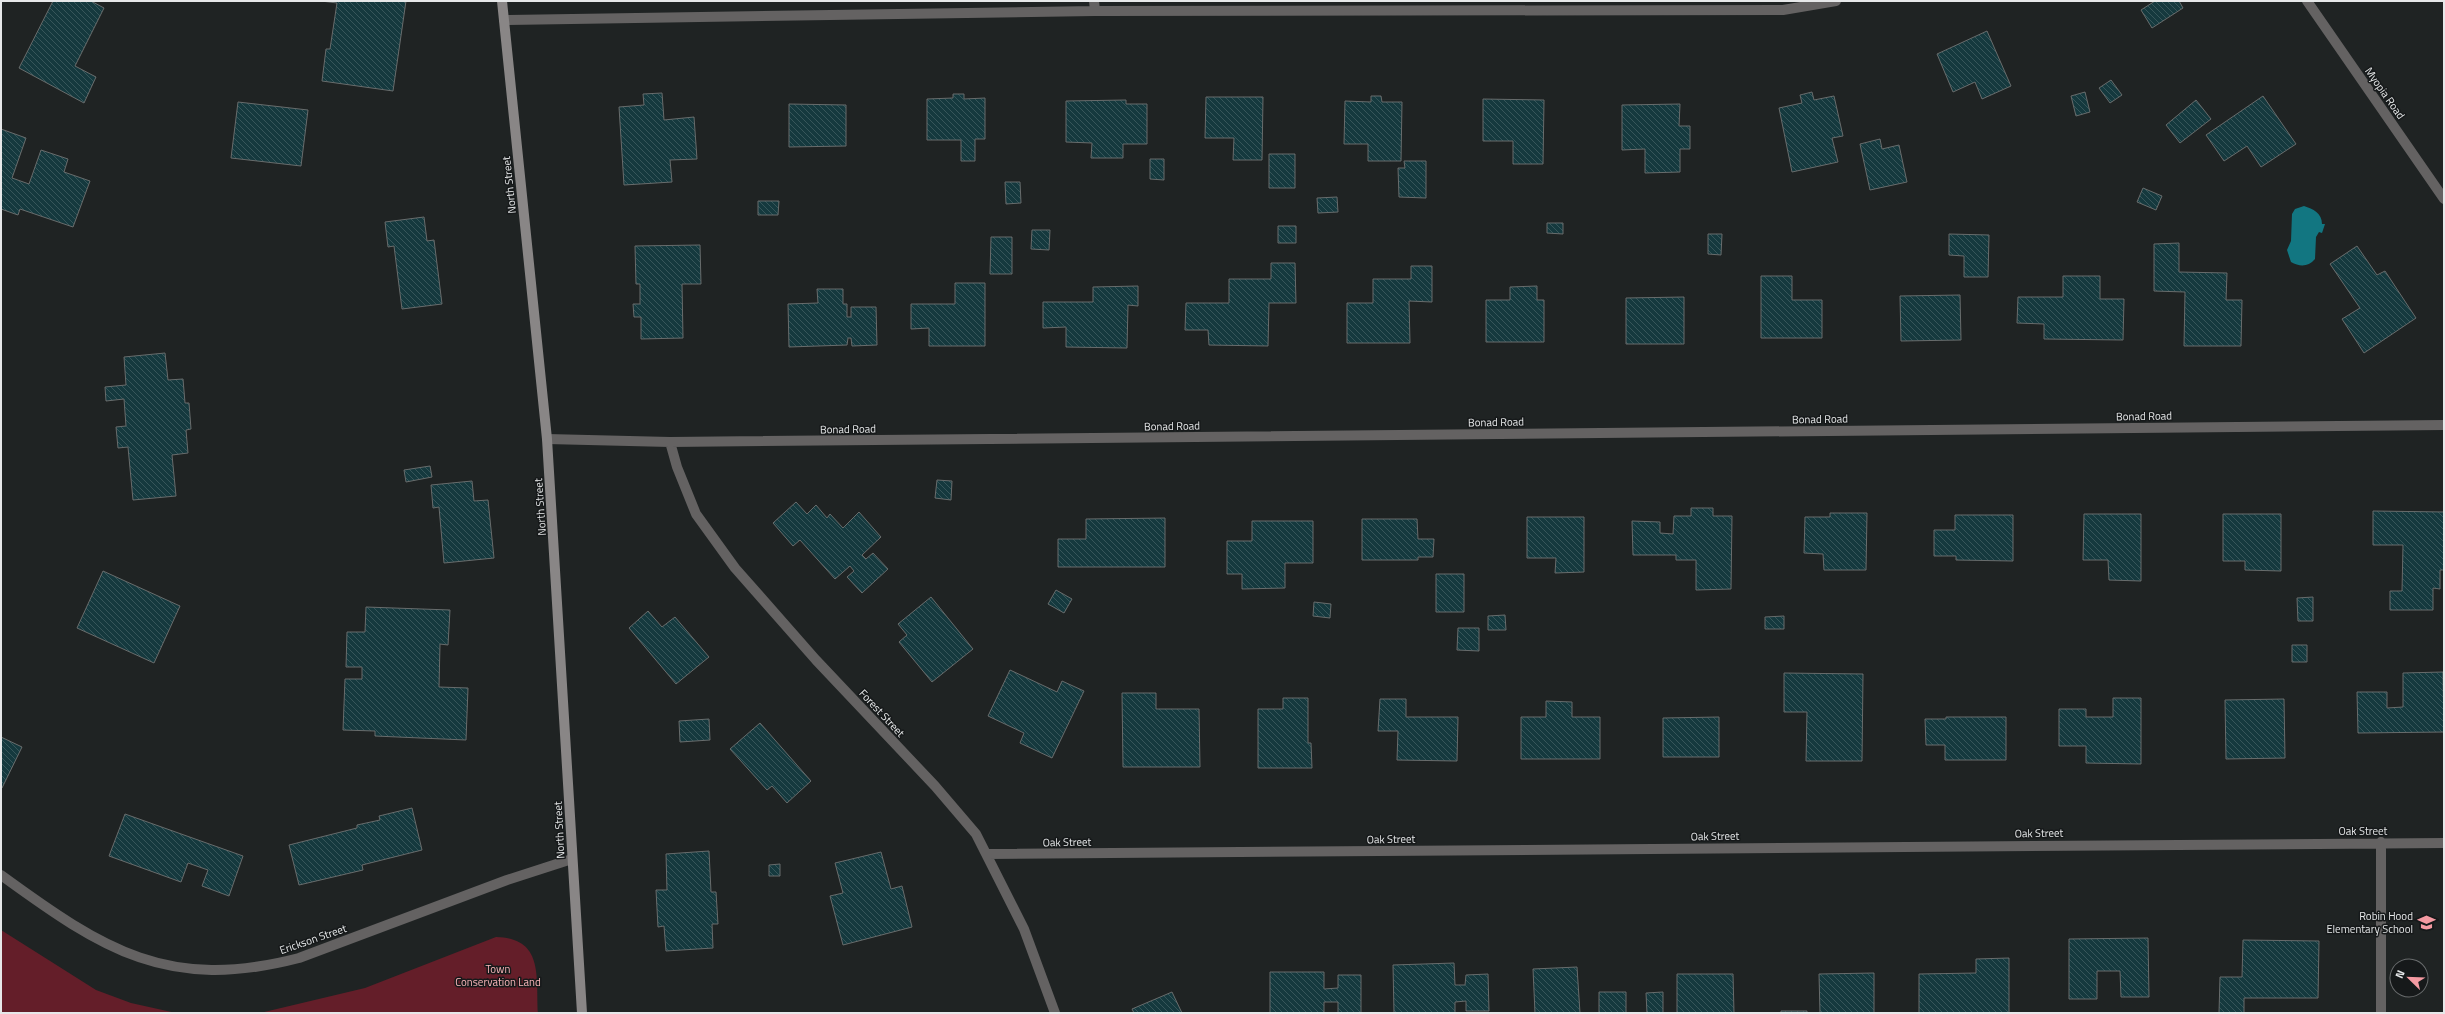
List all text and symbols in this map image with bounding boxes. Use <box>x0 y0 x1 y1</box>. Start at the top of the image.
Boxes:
street label: Myopia Road <box>2361 64 2409 122</box>
street label: North Street <box>498 155 520 214</box>
street label: Bonad Road <box>2116 408 2172 424</box>
street label: Bonad Road <box>1792 411 1848 427</box>
street label: Bonad Road <box>1468 414 1524 430</box>
street label: Bonad Road <box>1144 418 1200 434</box>
street label: Bonad Road <box>820 421 876 437</box>
street label: North Street <box>530 478 550 536</box>
street label: Forest Street <box>856 685 909 741</box>
street label: North Street <box>549 801 568 859</box>
street label: Oak Street <box>2339 823 2388 839</box>
street label: Oak Street <box>2014 825 2064 841</box>
street label: Oak Street <box>1690 828 1740 844</box>
street label: Oak Street <box>1366 831 1416 847</box>
street label: Oak Street <box>1042 834 1092 850</box>
place label: Robin Hood Elementary School <box>2326 908 2413 937</box>
school or university icon: Robin Hood Elementary School <box>2416 912 2436 932</box>
street label: Erickson Street <box>277 920 349 958</box>
north arrow <box>2389 958 2429 998</box>
park label: Town Conservation Land <box>455 961 541 990</box>
text: N <box>2391 967 2409 981</box>

